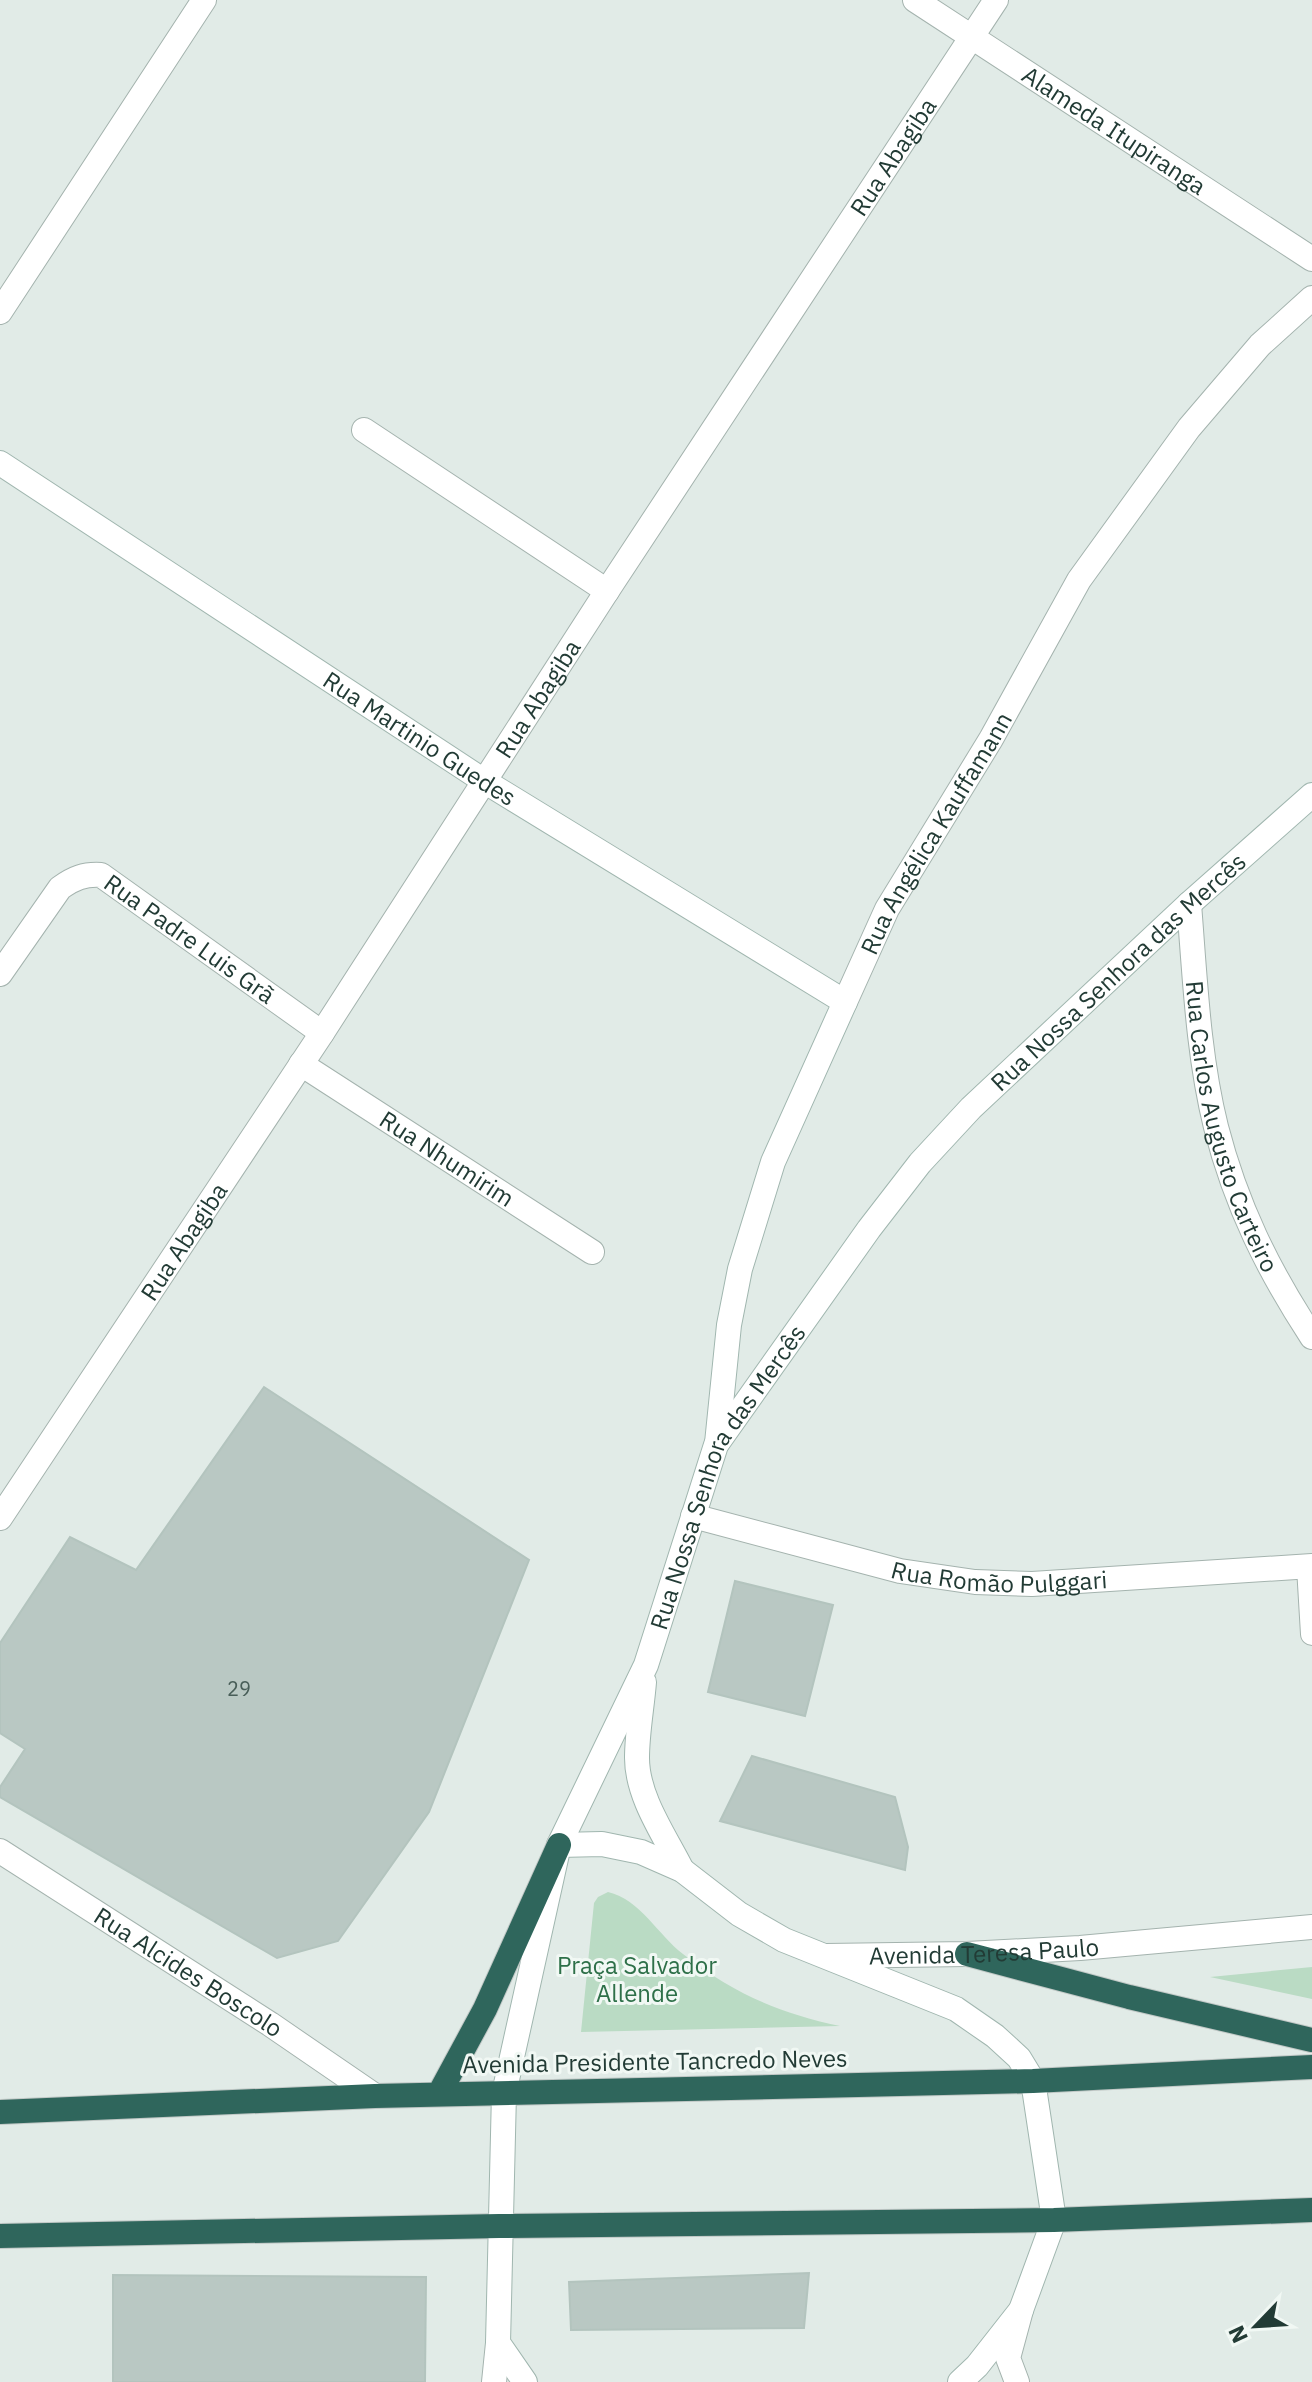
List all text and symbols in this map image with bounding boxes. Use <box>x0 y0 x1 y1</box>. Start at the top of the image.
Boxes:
street label: Alameda Itupiranga <box>1016 58 1213 202</box>
street label: Rua Abagiba <box>842 91 943 222</box>
street label: Rua Abagiba <box>488 633 588 764</box>
street label: Rua Martinio Guedes <box>317 664 522 813</box>
street label: Rua Angélica Kauffamann <box>853 706 1019 959</box>
street label: Rua Nossa Senhora das Mercês <box>983 845 1252 1098</box>
street label: Rua Padre Luis Grã <box>98 866 282 1011</box>
street label: Rua Carlos Augusto Carteiro <box>1179 979 1286 1278</box>
street label: Rua Nhumirim <box>374 1103 521 1214</box>
street label: Rua Abagiba <box>133 1176 234 1307</box>
street label: Rua Nossa Senhora das Mercês <box>642 1318 812 1634</box>
street label: Rua Romão Pulggari <box>888 1553 1108 1600</box>
house number: 29 <box>227 1675 251 1702</box>
street label: Rua Alcides Boscolo <box>88 1900 289 2044</box>
street label: Avenida Teresa Paulo <box>869 1930 1100 1971</box>
park label: Praça Salvador Allende <box>557 1949 717 2009</box>
street label: Avenida Presidente Tancredo Neves <box>462 2042 848 2080</box>
north arrow <box>1216 2286 1296 2366</box>
text: N <box>1221 2321 1254 2348</box>

